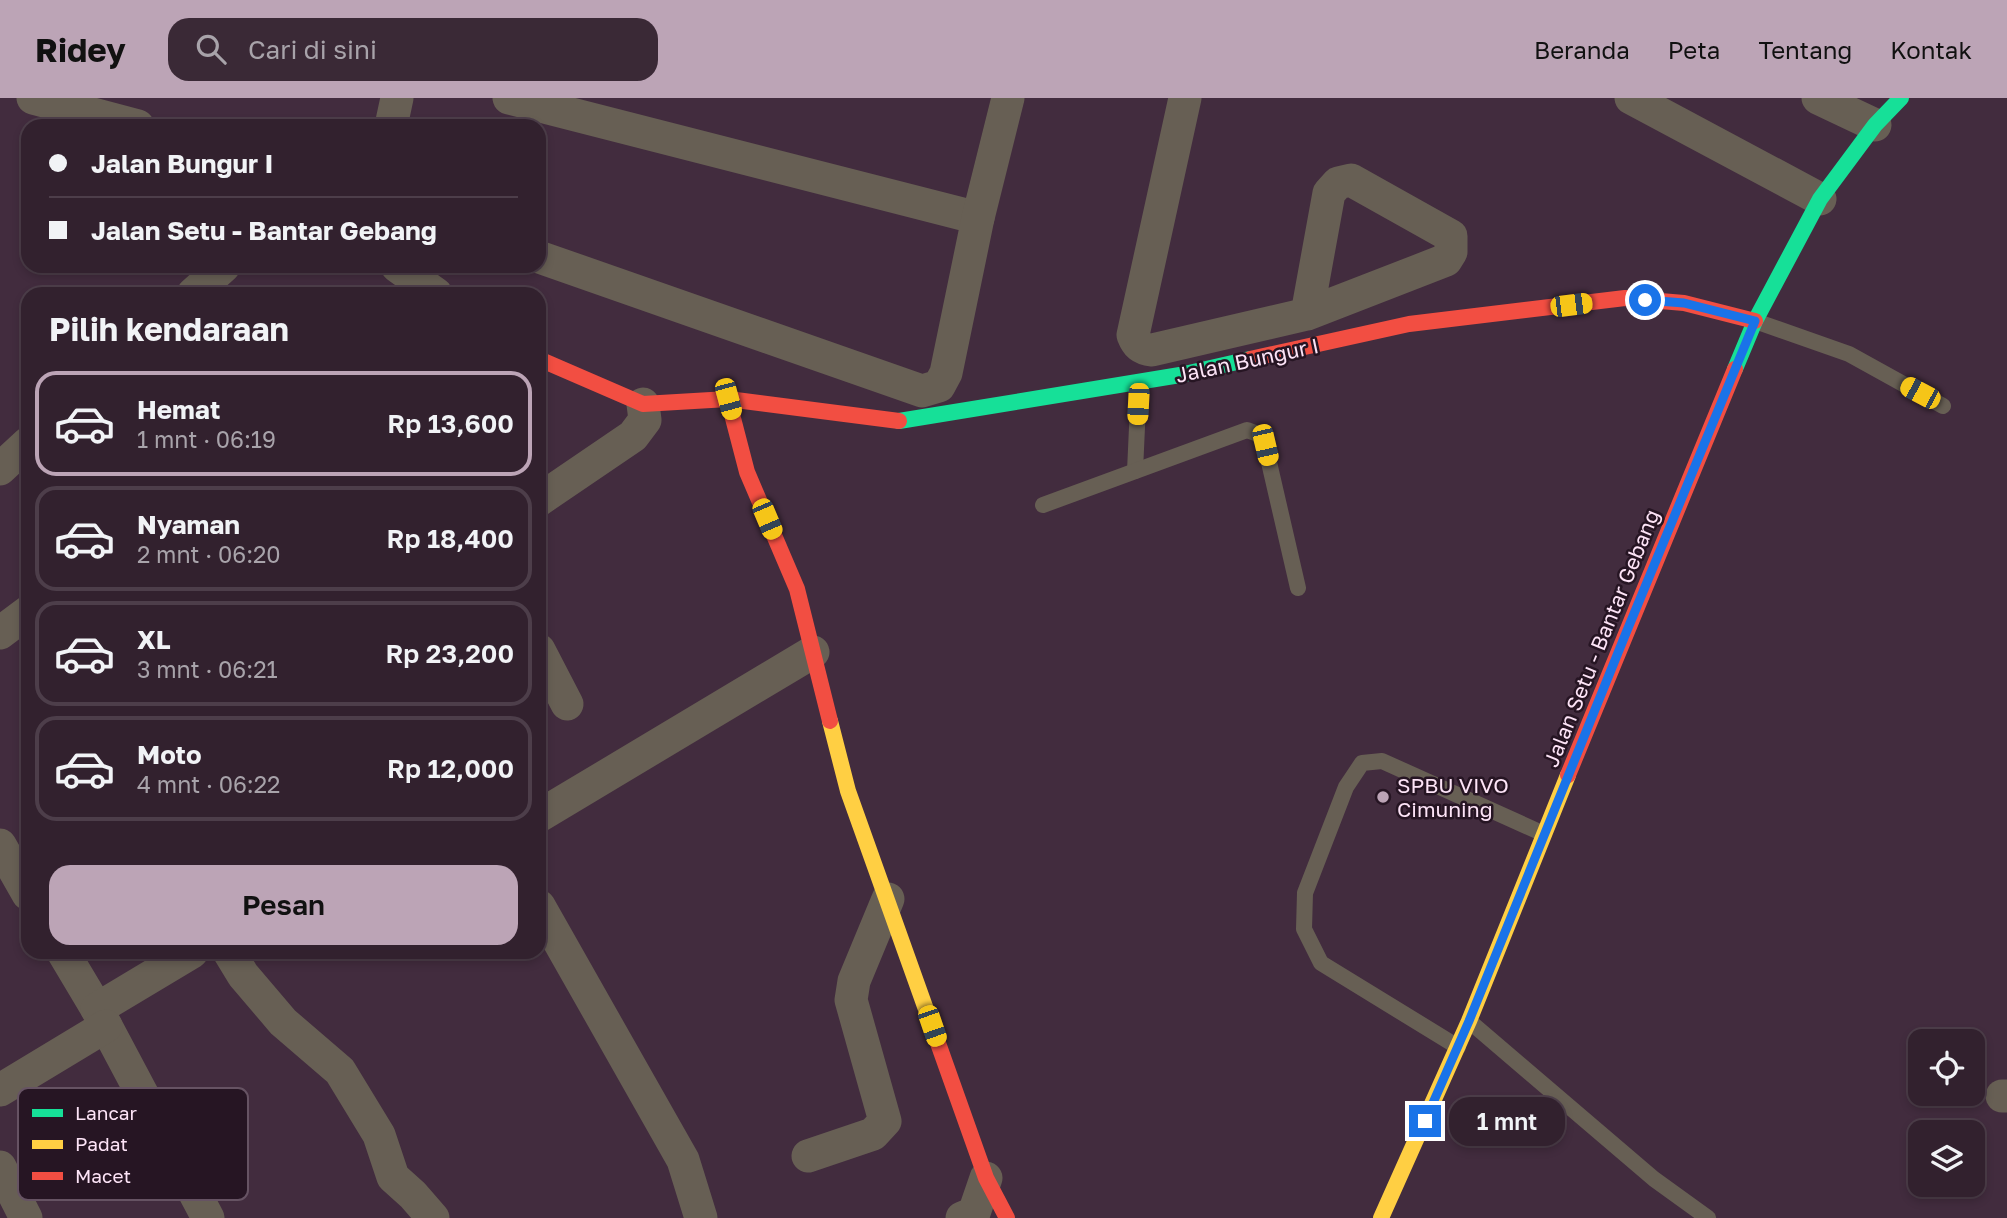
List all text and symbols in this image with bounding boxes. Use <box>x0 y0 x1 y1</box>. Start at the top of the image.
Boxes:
search box <box>168 18 658 81</box>
text: Ridey <box>35 30 126 69</box>
icon: search <box>192 30 230 68</box>
text: Cari di sini <box>248 34 377 65</box>
text: Beranda <box>1534 35 1630 64</box>
text: Peta <box>1668 35 1720 64</box>
text: Tentang <box>1758 35 1852 64</box>
text: Kontak <box>1890 35 1972 64</box>
text: Jalan Bungur I <box>91 148 273 179</box>
text: Jalan Setu - Bantar Gebang <box>91 215 437 246</box>
route start <box>1629 284 1661 316</box>
car <box>1549 292 1594 318</box>
text: Pilih kendaraan <box>49 310 289 348</box>
street label: Jalan Bungur I <box>1173 332 1321 388</box>
car <box>1897 374 1944 412</box>
car <box>713 376 744 422</box>
car <box>1127 382 1150 426</box>
icon: car <box>53 392 116 455</box>
text: Hemat <box>137 394 220 425</box>
text: Rp 13,600 <box>387 408 514 439</box>
car <box>1251 422 1280 468</box>
text: 1 mnt · 06:19 <box>137 425 276 453</box>
car <box>750 496 785 542</box>
street label: Jalan Setu - Bantar Gebang <box>1537 505 1665 771</box>
icon: car <box>53 507 116 570</box>
text: Nyaman <box>137 509 240 540</box>
text: Rp 18,400 <box>386 523 514 554</box>
text: 2 mnt · 06:20 <box>137 540 281 568</box>
icon: car <box>53 622 116 685</box>
text: XL <box>137 624 171 655</box>
text: Rp 23,200 <box>385 638 514 669</box>
text: 3 mnt · 06:21 <box>137 655 278 683</box>
icon: car <box>53 737 116 800</box>
text: Moto <box>137 739 202 770</box>
text: Rp 12,000 <box>387 753 514 784</box>
text: 4 mnt · 06:22 <box>137 770 280 798</box>
place label: SPBU VIVO Cimuning <box>1397 772 1509 822</box>
marker: SPBU VIVO Cimuning <box>1375 789 1391 805</box>
button: Pesan <box>49 865 518 945</box>
car <box>916 1003 949 1049</box>
map controls <box>1908 1029 1985 1197</box>
button: locate <box>1908 1029 1985 1106</box>
legend <box>18 1088 248 1200</box>
callout: 1 mnt <box>1450 1096 1565 1146</box>
text: Lancar <box>75 1101 138 1124</box>
route end <box>1409 1105 1441 1137</box>
text: 1 mnt <box>1477 1107 1537 1135</box>
button: layers <box>1908 1120 1985 1197</box>
text: Padat <box>75 1132 128 1155</box>
text: Macet <box>75 1164 131 1187</box>

